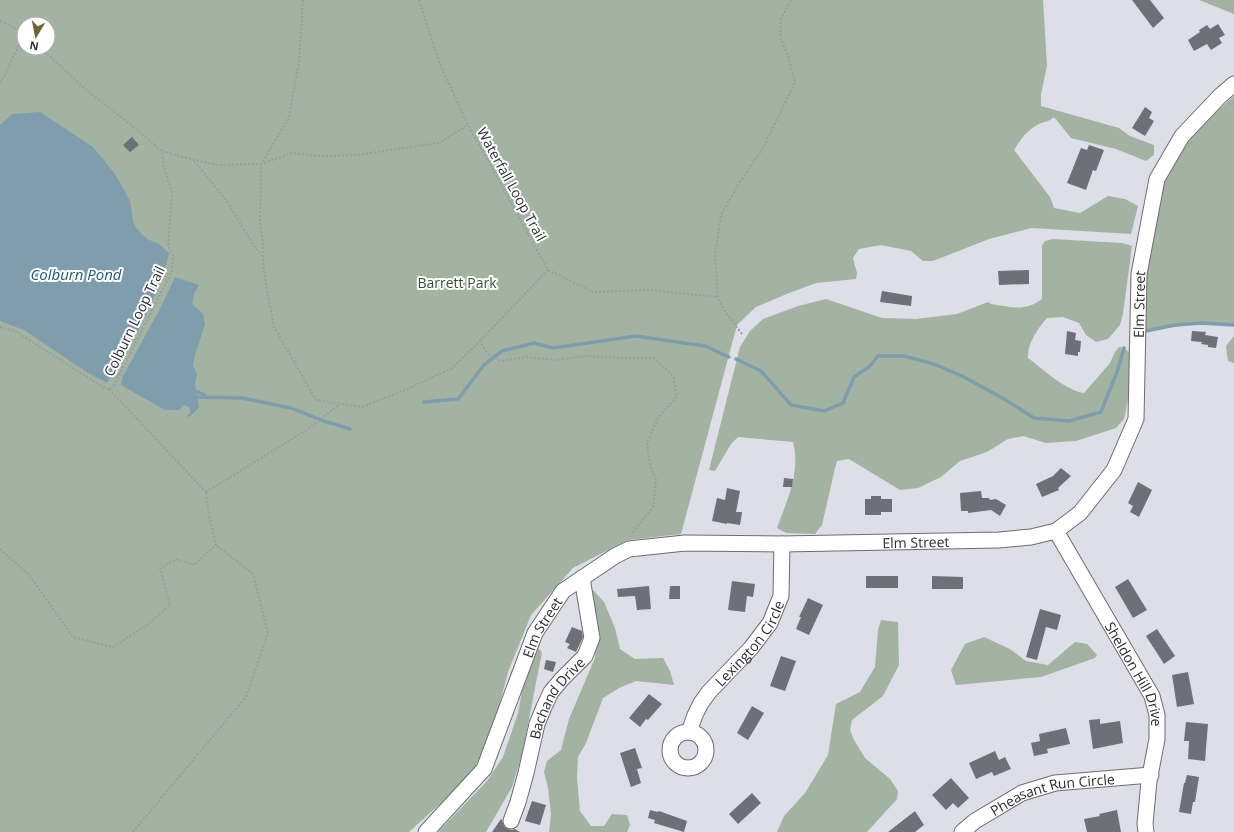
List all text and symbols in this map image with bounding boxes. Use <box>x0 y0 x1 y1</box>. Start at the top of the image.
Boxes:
north arrow <box>16 16 56 56</box>
text: N <box>28 38 40 55</box>
street label: Waterfall Loop Trail <box>473 124 551 244</box>
street label: Colburn Loop Trail <box>99 263 169 379</box>
water label: Colburn Pond <box>30 264 122 284</box>
street label: Elm Street <box>1128 269 1149 338</box>
park label: Barrett Park <box>417 273 497 292</box>
street label: Elm Street <box>882 531 950 552</box>
street label: Elm Street <box>517 593 566 660</box>
street label: Lexington Circle <box>710 597 788 690</box>
street label: Sheldon Hill Drive <box>1101 618 1167 727</box>
street label: Bachand Drive <box>524 652 589 741</box>
street label: Pheasant Run Circle <box>986 769 1116 819</box>

